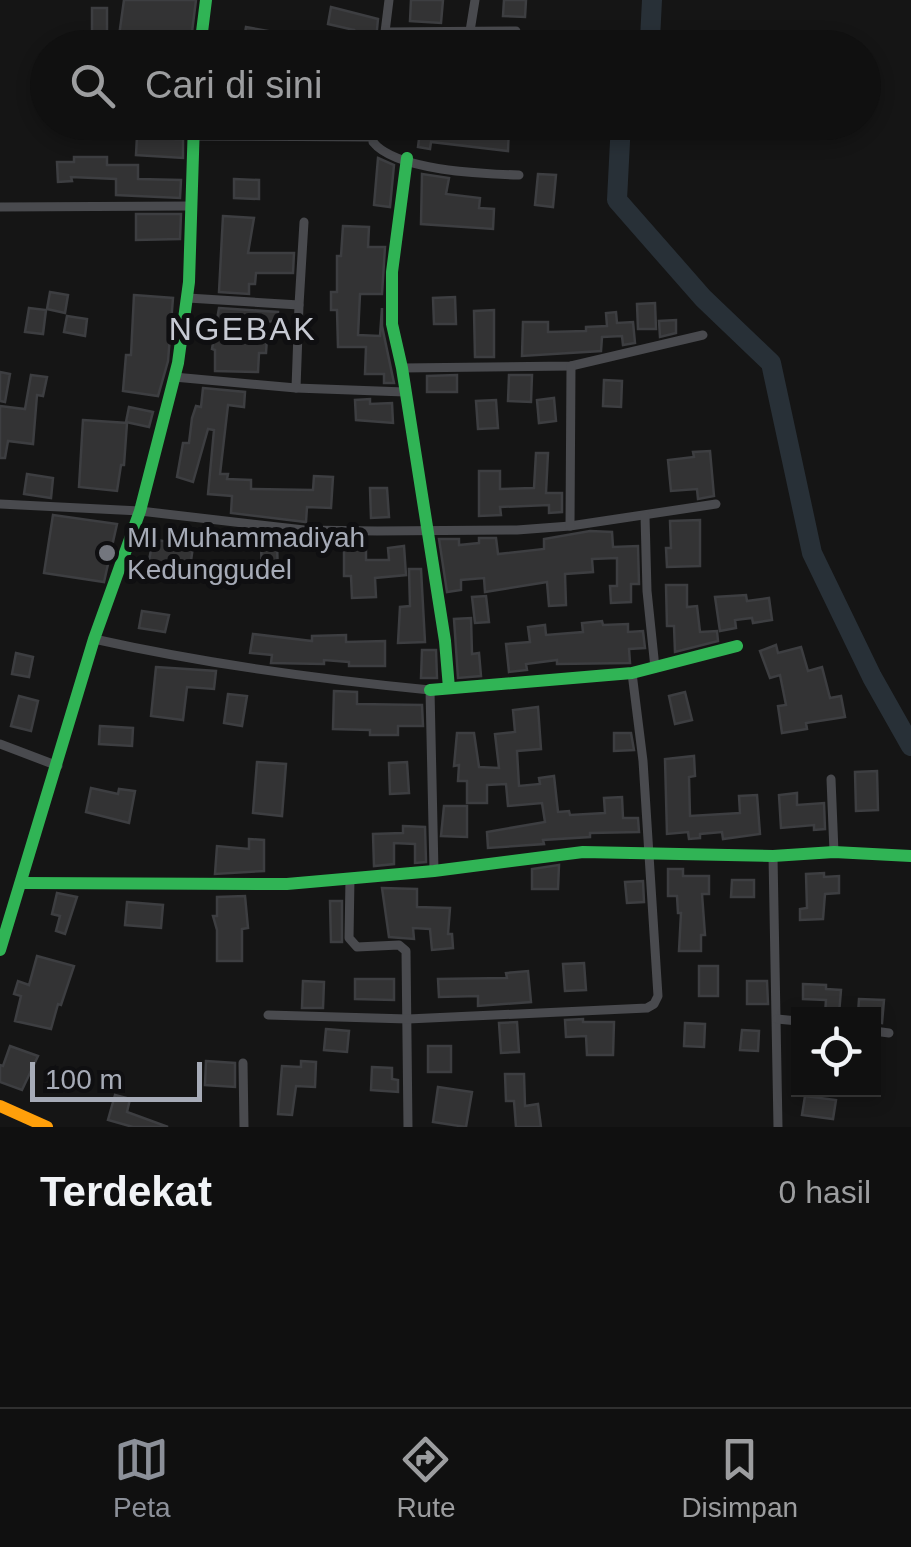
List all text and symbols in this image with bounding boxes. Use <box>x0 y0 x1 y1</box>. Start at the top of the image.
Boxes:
search box <box>30 30 881 140</box>
icon: search <box>65 58 120 113</box>
text: Cari di sini <box>145 64 322 106</box>
district label: NGEBAK <box>169 311 317 347</box>
place label: MI Muhammadiyah Kedunggudel <box>127 522 365 585</box>
marker: MI Muhammadiyah Kedunggudel <box>96 542 118 564</box>
map controls <box>791 1007 881 1097</box>
button: locate <box>791 1007 881 1097</box>
scale bar <box>30 1057 202 1102</box>
text: 100 m <box>45 1064 123 1095</box>
text: Terdekat <box>40 1168 212 1215</box>
text: 0 hasil <box>779 1174 871 1210</box>
tab: Peta <box>113 1432 171 1524</box>
tab: Rute <box>396 1432 456 1524</box>
tab: Disimpan <box>681 1432 798 1524</box>

